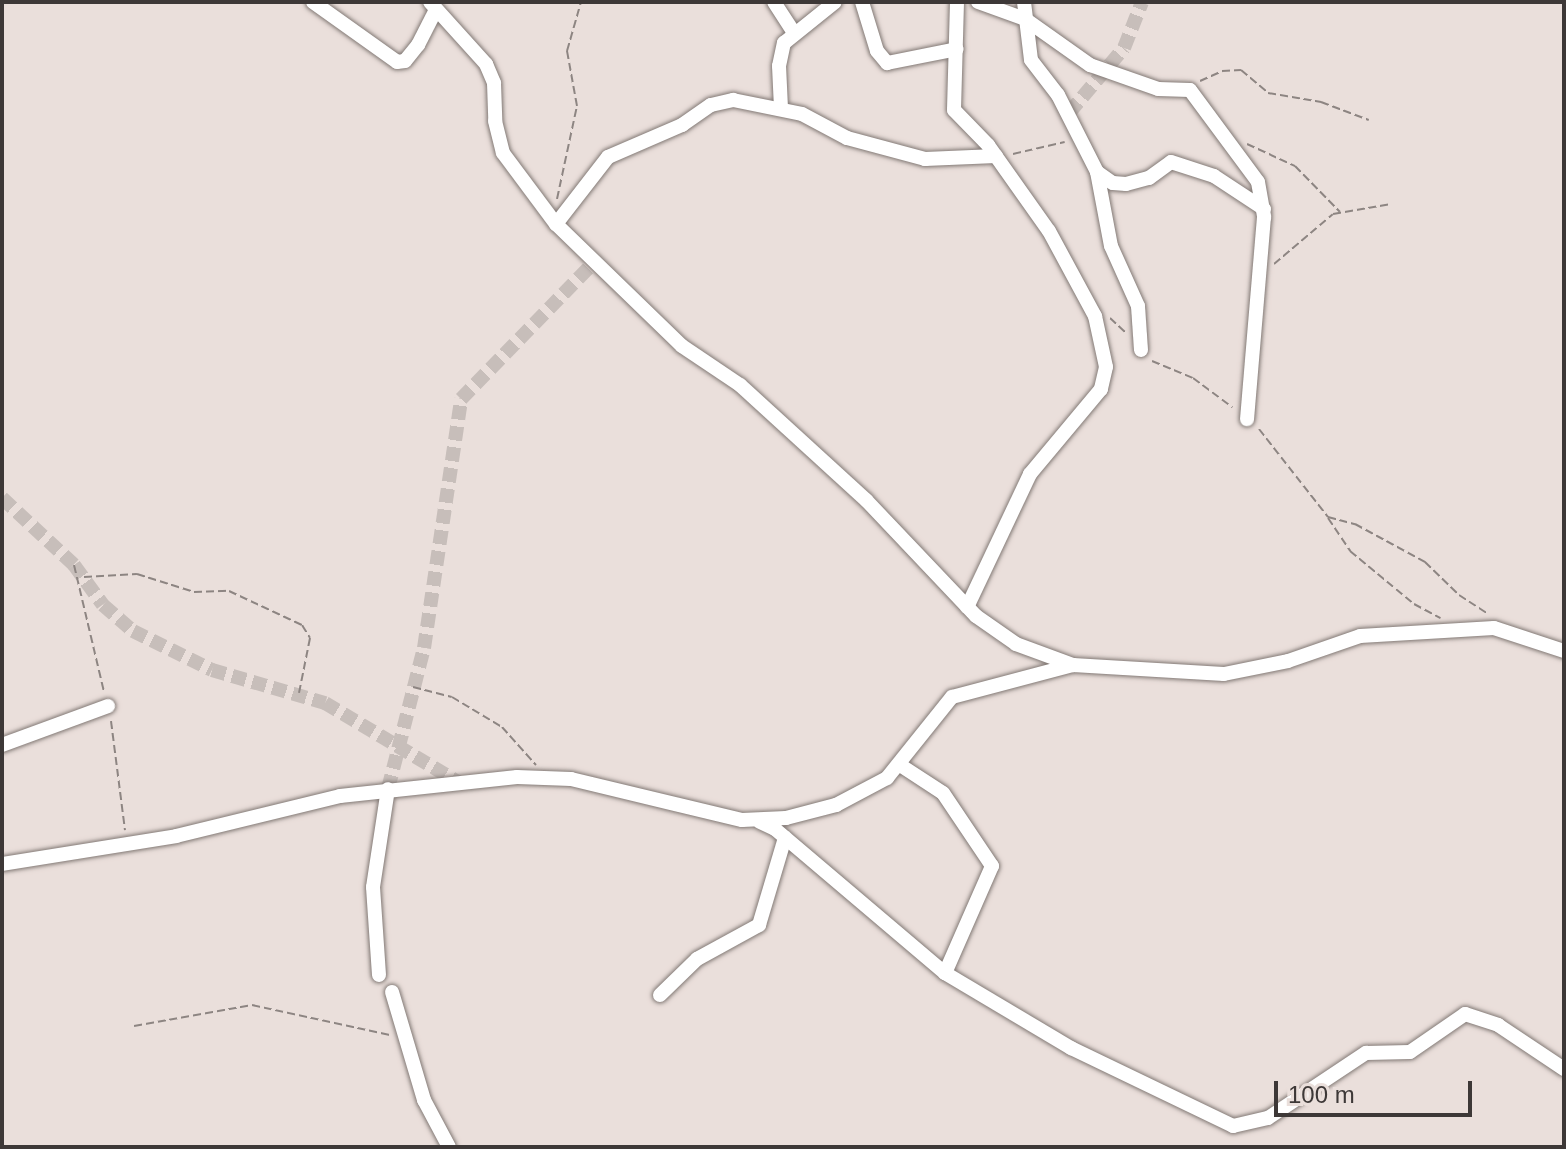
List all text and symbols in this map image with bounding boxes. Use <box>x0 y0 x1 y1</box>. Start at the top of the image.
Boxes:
scale bar <box>1278 1065 1476 1115</box>
text: 100 m <box>1288 1081 1355 1108</box>

